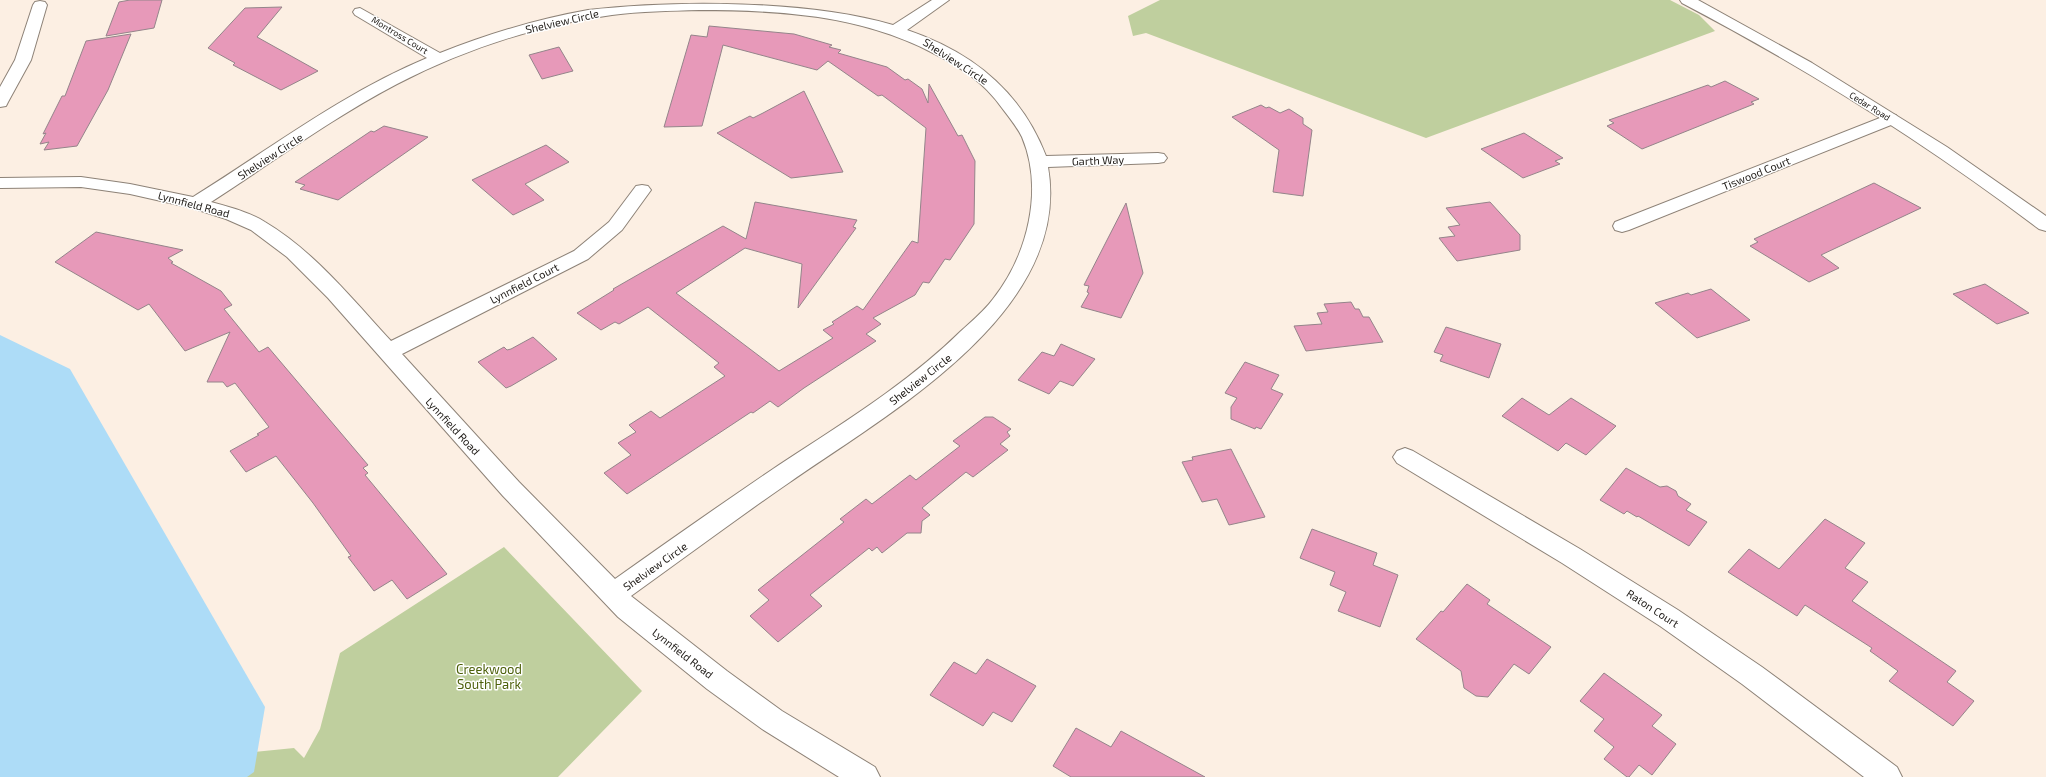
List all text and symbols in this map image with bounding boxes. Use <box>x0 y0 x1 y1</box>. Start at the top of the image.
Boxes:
street label: Shelview Circle <box>524 6 600 36</box>
street label: Montross Court <box>370 14 431 56</box>
street label: Shelview Circle <box>921 35 991 87</box>
street label: Cedar Road <box>1847 89 1893 123</box>
street label: Shelview Circle <box>235 130 305 182</box>
street label: Garth Way <box>1072 153 1125 167</box>
street label: Tiswood Court <box>1720 153 1792 193</box>
street label: Lynnfield Road <box>157 188 231 220</box>
street label: Lynnfield Court <box>487 260 561 306</box>
street label: Shelview Circle <box>886 351 954 407</box>
street label: Lynnfield Road <box>423 395 483 457</box>
street label: Shelview Circle <box>621 539 690 593</box>
street label: Raton Court <box>1625 586 1681 630</box>
street label: Lynnfield Road <box>650 625 716 681</box>
park label: Creekwood South Park <box>456 661 522 692</box>

